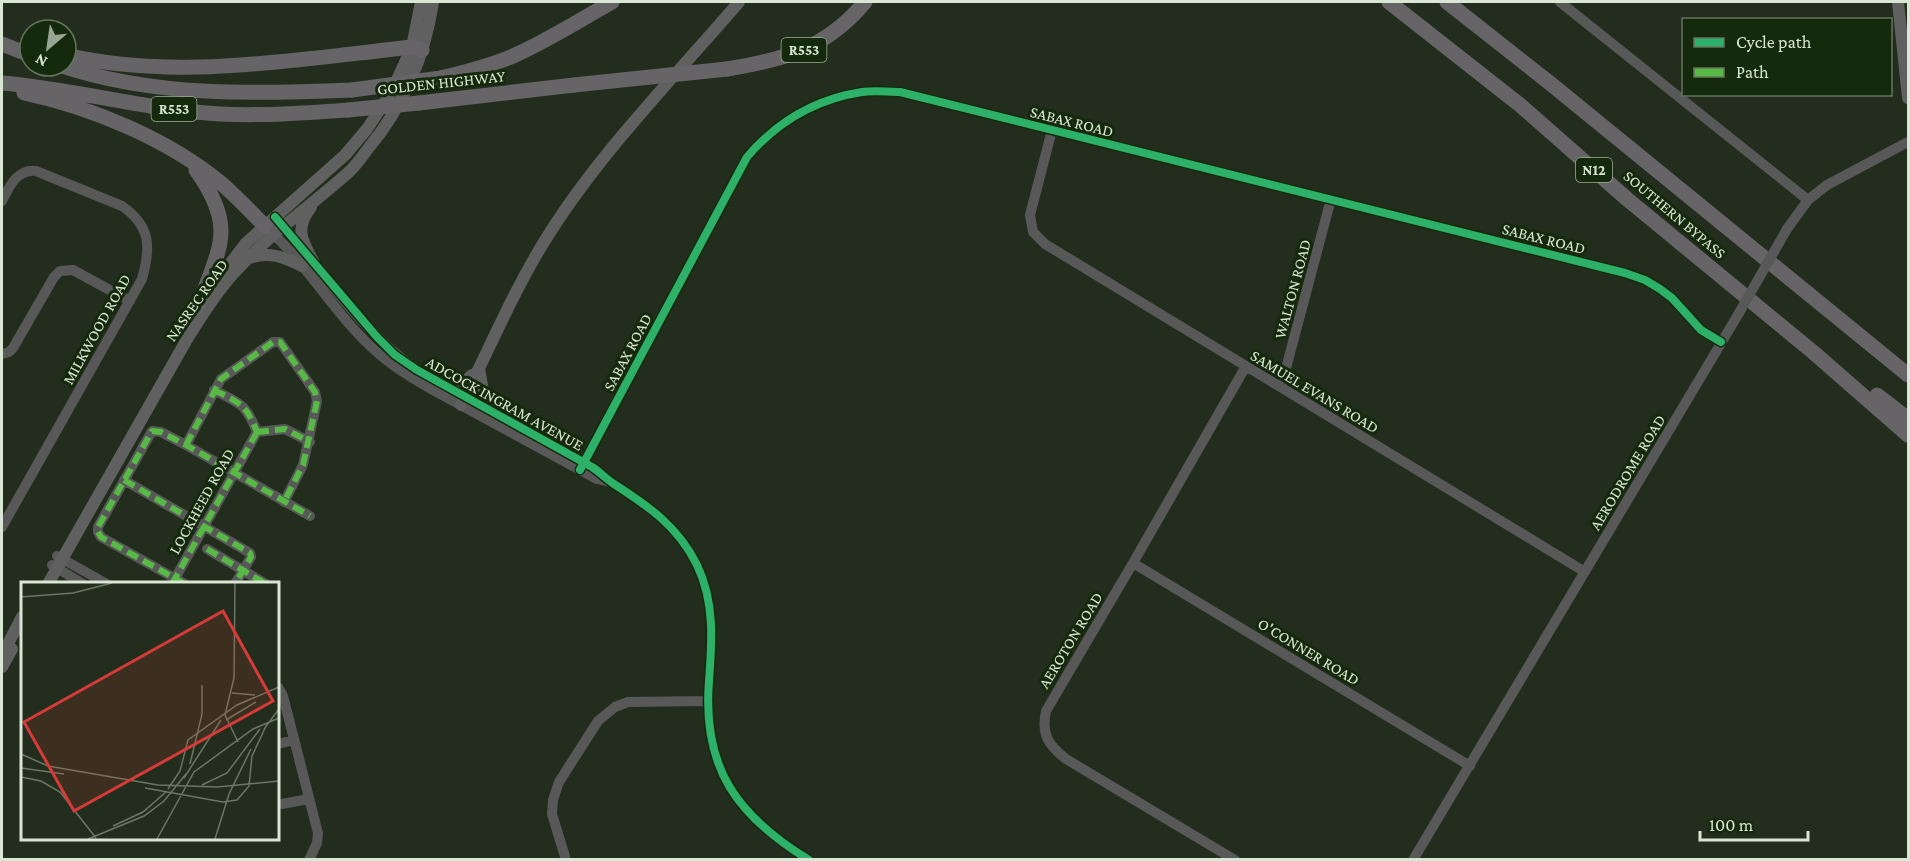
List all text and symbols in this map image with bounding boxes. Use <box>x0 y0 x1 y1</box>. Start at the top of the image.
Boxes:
north arrow <box>18 18 78 78</box>
legend <box>1682 18 1892 96</box>
text: Cycle path <box>1736 32 1812 52</box>
road number: R553 <box>782 38 826 62</box>
text: N <box>32 51 50 71</box>
text: Path <box>1736 62 1769 82</box>
street label: GOLDEN HIGHWAY <box>376 67 506 98</box>
road number: R553 <box>152 97 196 121</box>
street label: SABAX ROAD <box>1029 103 1115 140</box>
road number: N12 <box>1576 158 1612 182</box>
street label: SOUTHERN BYPASS <box>1620 167 1729 262</box>
street label: SABAX ROAD <box>1501 220 1587 257</box>
street label: WALTON ROAD <box>1271 238 1314 341</box>
street label: NASREC ROAD <box>162 256 231 344</box>
street label: MILKWOOD ROAD <box>59 271 134 387</box>
street label: SABAX ROAD <box>600 311 655 394</box>
street label: SAMUEL EVANS ROAD <box>1248 347 1382 436</box>
street label: ADCOCK INGRAM AVENUE <box>423 353 587 454</box>
street label: AERODROME ROAD <box>1586 412 1669 533</box>
street label: LOCKHEED ROAD <box>165 446 237 557</box>
inset map <box>21 582 279 840</box>
street label: AEROTON ROAD <box>1035 589 1106 691</box>
street label: O'CONNER ROAD <box>1255 614 1362 688</box>
scale bar <box>1700 804 1808 842</box>
text: 100 m <box>1709 815 1754 835</box>

